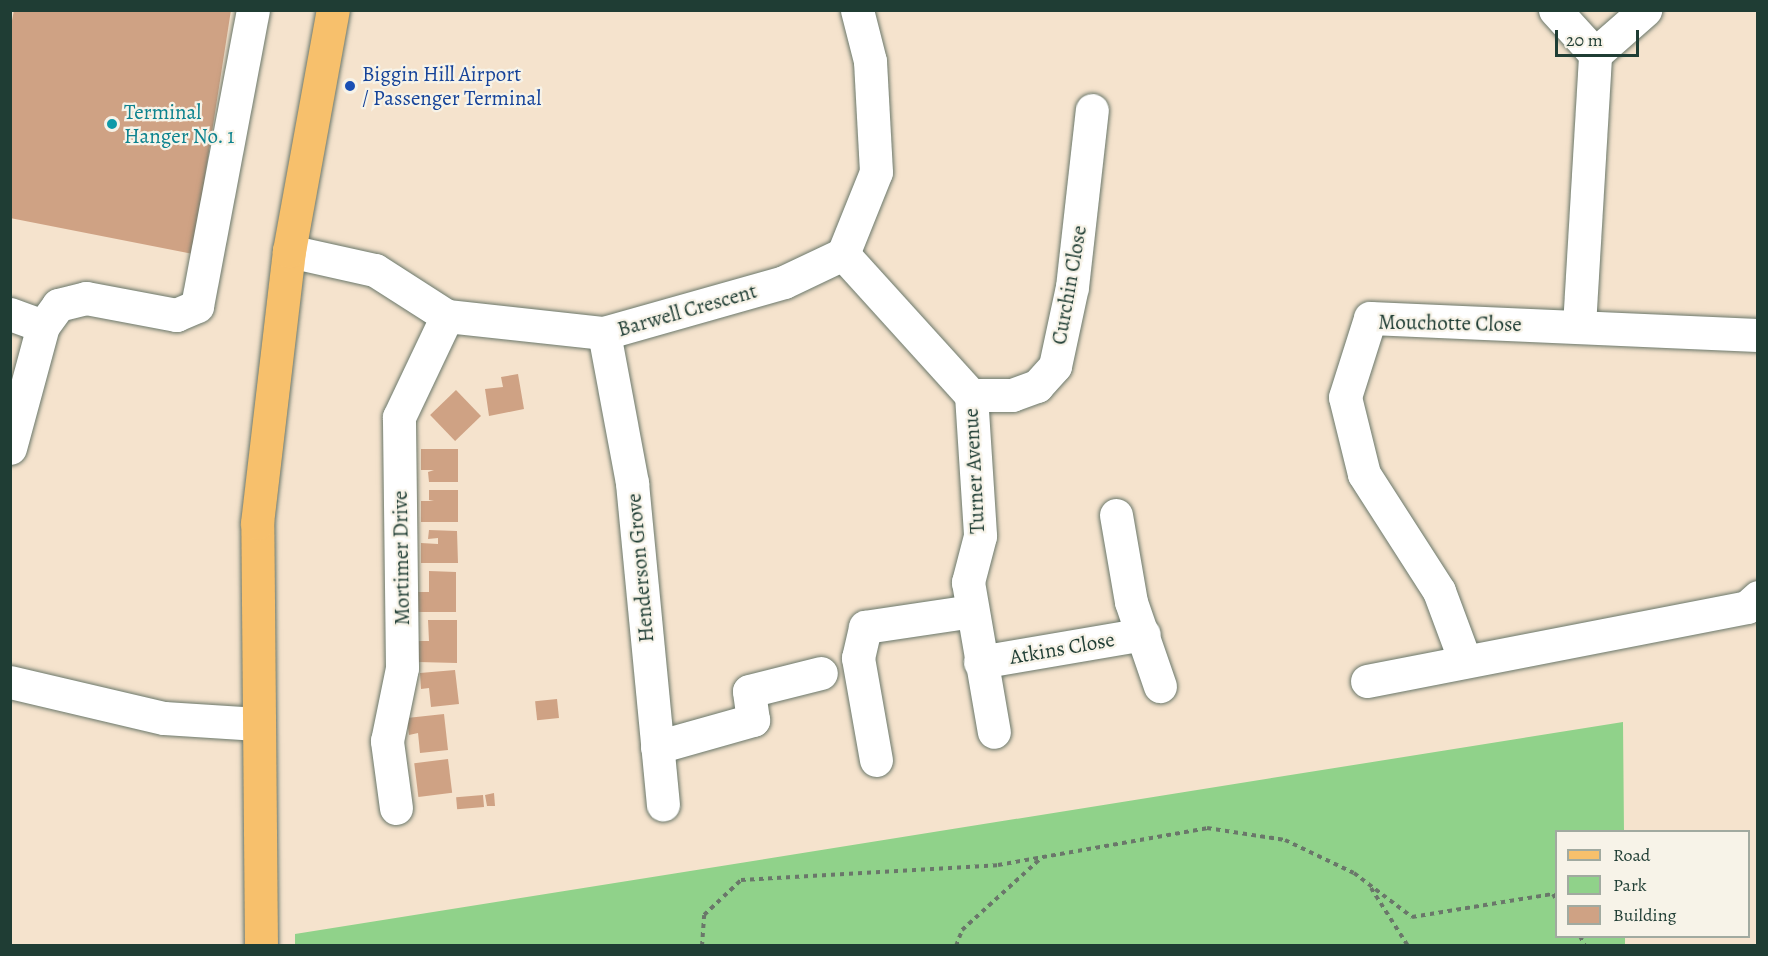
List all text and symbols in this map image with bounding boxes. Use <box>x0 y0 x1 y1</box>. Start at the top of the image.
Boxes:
scale bar <box>1558 18 1642 56</box>
text: 20 m <box>1566 28 1603 52</box>
place label: Biggin Hill Airport / Passenger Terminal <box>362 61 541 111</box>
marker: Biggin Hill Airport / Passenger Terminal <box>343 79 357 93</box>
place label: Terminal Hanger No. 1 <box>124 99 235 149</box>
marker: Terminal Hanger No. 1 <box>105 117 119 131</box>
street label: Curchin Close <box>1046 223 1092 347</box>
street label: Barwell Crescent <box>614 278 760 342</box>
street label: Mouchotte Close <box>1378 309 1522 337</box>
street label: Turner Avenue <box>958 407 990 535</box>
street label: Mortimer Drive <box>387 490 415 626</box>
street label: Henderson Grove <box>621 492 659 644</box>
street label: Atkins Close <box>1007 626 1117 670</box>
legend <box>1555 830 1750 938</box>
text: Road <box>1613 843 1650 867</box>
text: Park <box>1613 873 1647 897</box>
text: Building <box>1613 903 1677 927</box>

